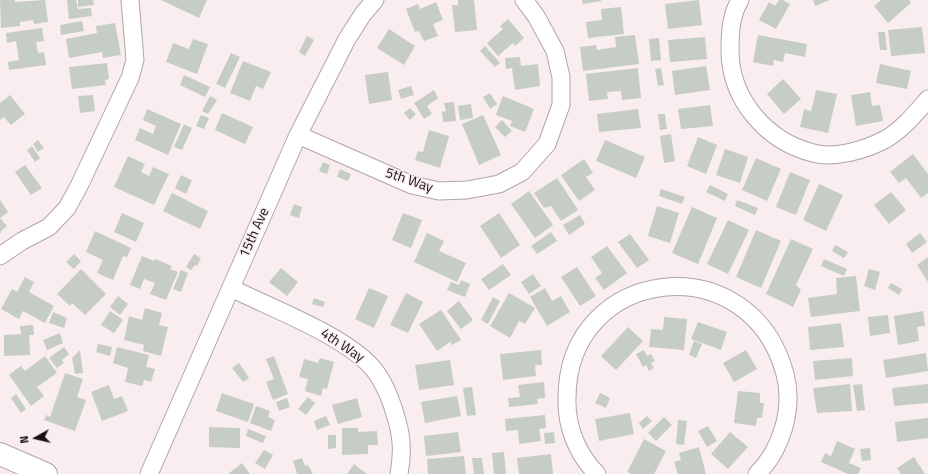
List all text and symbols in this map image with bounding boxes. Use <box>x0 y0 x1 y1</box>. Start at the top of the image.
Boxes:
street label: 5th Way <box>383 165 435 197</box>
street label: 15th Ave <box>237 205 273 261</box>
street label: 4th Way <box>317 325 367 367</box>
north arrow <box>16 418 56 458</box>
text: N <box>16 435 33 445</box>

